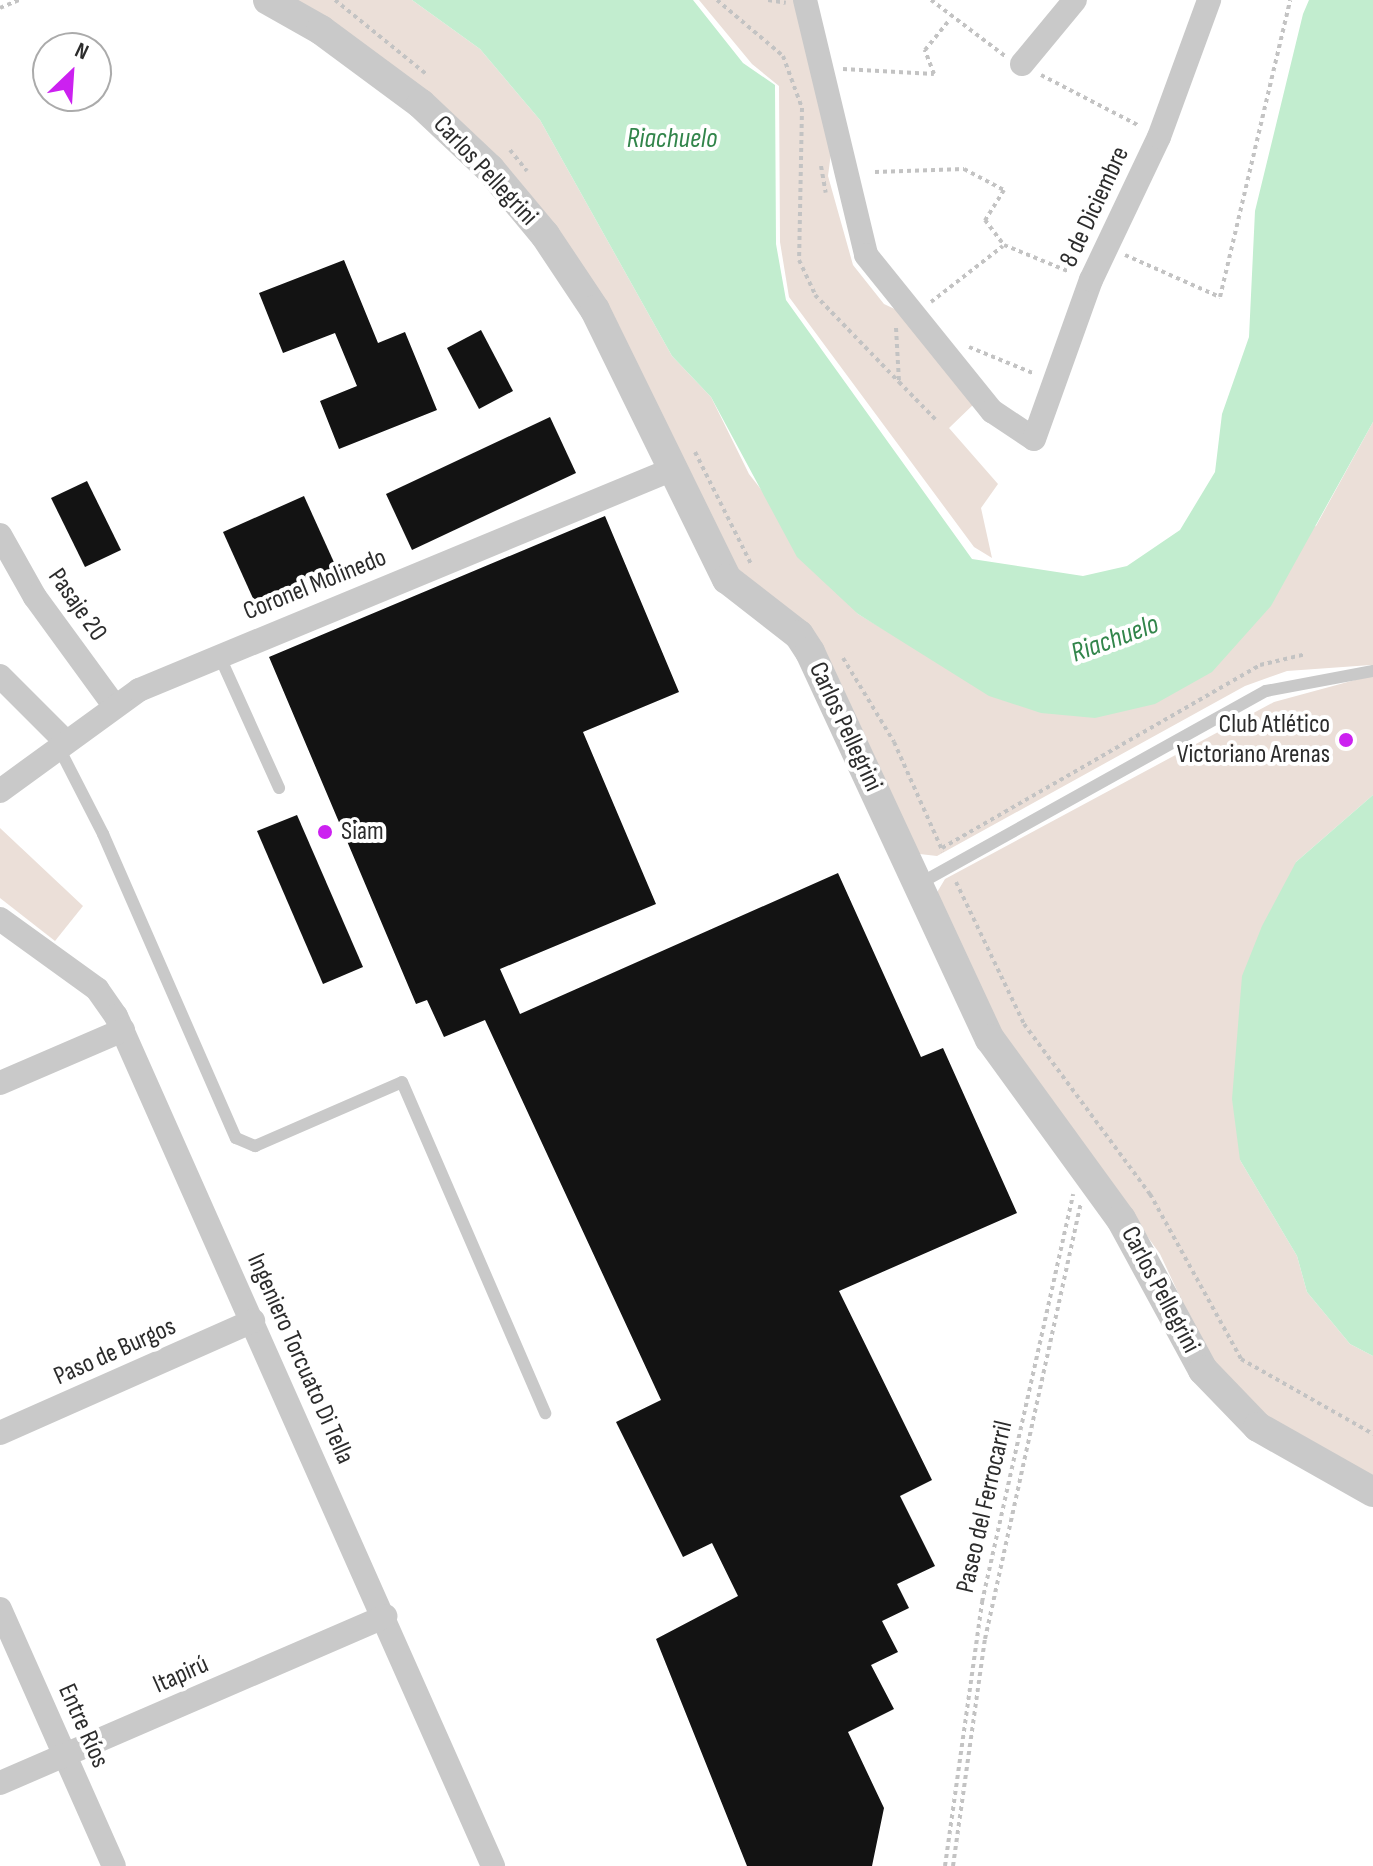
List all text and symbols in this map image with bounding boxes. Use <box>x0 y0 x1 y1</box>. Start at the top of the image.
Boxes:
north arrow <box>32 32 112 112</box>
text: N <box>70 37 93 66</box>
street label: Carlos Pellegrini <box>426 110 544 232</box>
water label: Riachuelo <box>627 122 717 156</box>
street label: 8 de Diciembre <box>1054 142 1136 272</box>
street label: Coronel Molinedo <box>239 542 391 628</box>
street label: Pasaje 20 <box>41 563 113 647</box>
water label: Riachuelo <box>1067 608 1163 670</box>
street label: Carlos Pellegrini <box>802 657 888 797</box>
place label: Club Atlético Victoriano Arenas <box>1177 709 1330 770</box>
marker: Club Atlético Victoriano Arenas <box>1337 731 1355 749</box>
place label: Siam <box>341 816 384 848</box>
marker: Siam <box>316 823 334 841</box>
street label: Carlos Pellegrini <box>1114 1221 1206 1359</box>
street label: Ingeniero Torcuato Di Tella <box>240 1249 360 1469</box>
street label: Paso de Burgos <box>49 1311 181 1393</box>
street label: Paseo del Ferrocarril <box>950 1418 1020 1596</box>
street label: Itapirú <box>149 1649 213 1701</box>
street label: Entre Ríos <box>51 1679 115 1773</box>

